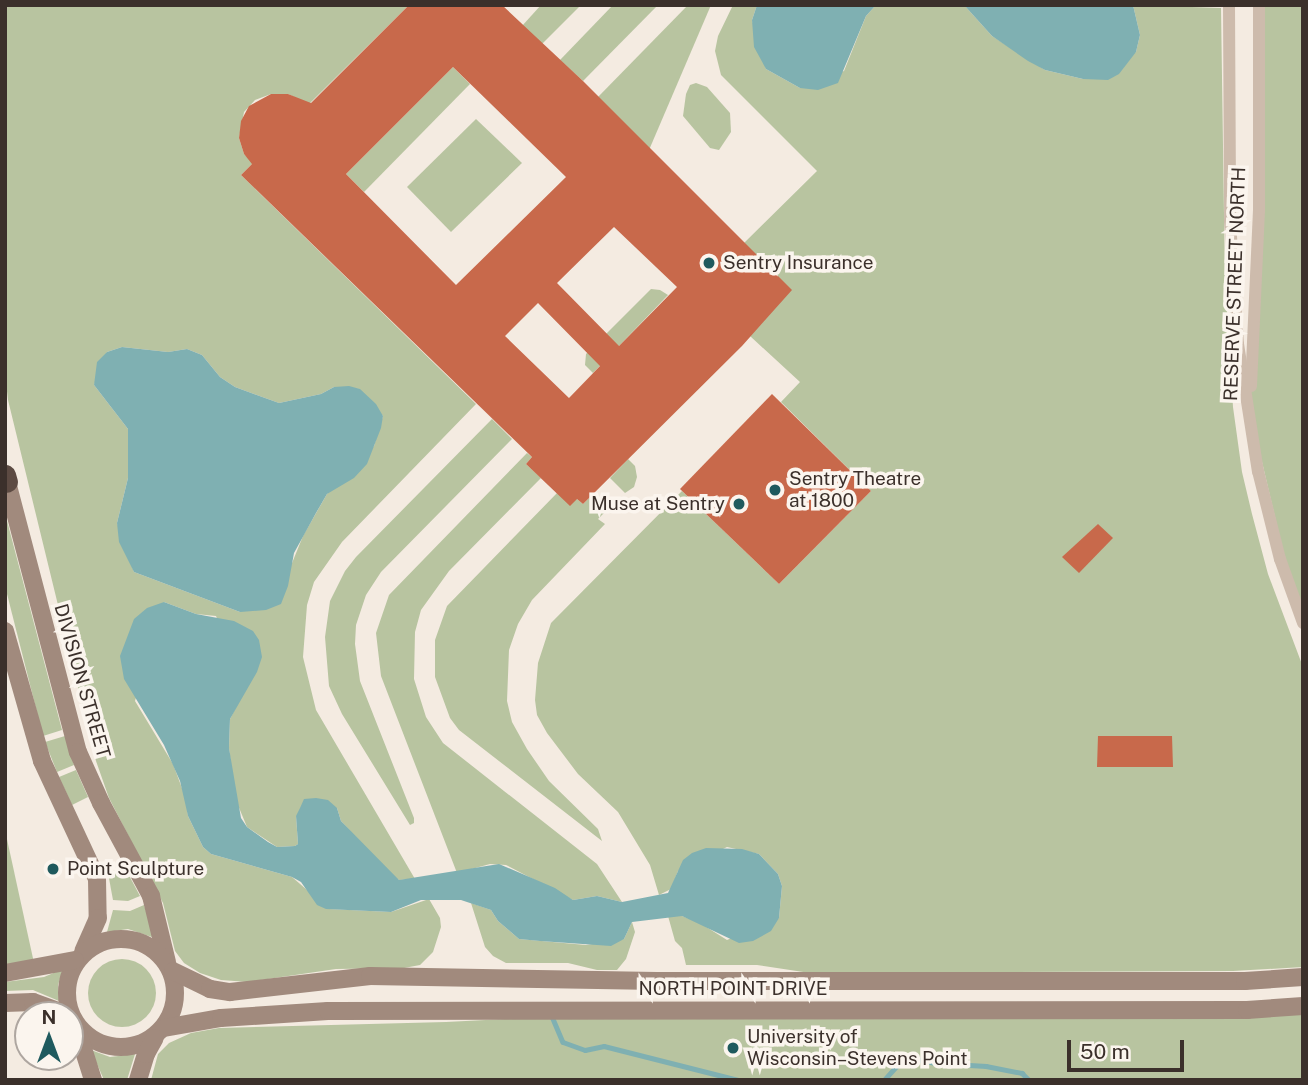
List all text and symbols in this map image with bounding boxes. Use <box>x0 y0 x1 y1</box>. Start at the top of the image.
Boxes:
street label: RESERVE STREET NORTH <box>1220 167 1250 401</box>
place label: Sentry Insurance <box>723 252 873 274</box>
marker: Sentry Insurance <box>701 255 717 271</box>
place label: Sentry Theatre at 1800 <box>789 468 921 512</box>
marker: Sentry Theatre at 1800 <box>767 482 783 498</box>
place label: Muse at Sentry <box>591 493 725 515</box>
marker: Muse at Sentry <box>731 496 747 512</box>
street label: DIVISION STREET <box>49 601 115 761</box>
place label: Point Sculpture <box>67 858 204 880</box>
marker: Point Sculpture <box>45 861 61 877</box>
street label: NORTH POINT DRIVE <box>638 978 828 1000</box>
north arrow <box>14 1001 84 1071</box>
text: N <box>42 1006 56 1028</box>
place label: University of Wisconsin–Stevens Point <box>747 1026 968 1070</box>
scale bar <box>1070 1026 1187 1070</box>
text: 50 m <box>1080 1039 1130 1064</box>
marker: University of Wisconsin–Stevens Point <box>725 1040 741 1056</box>

